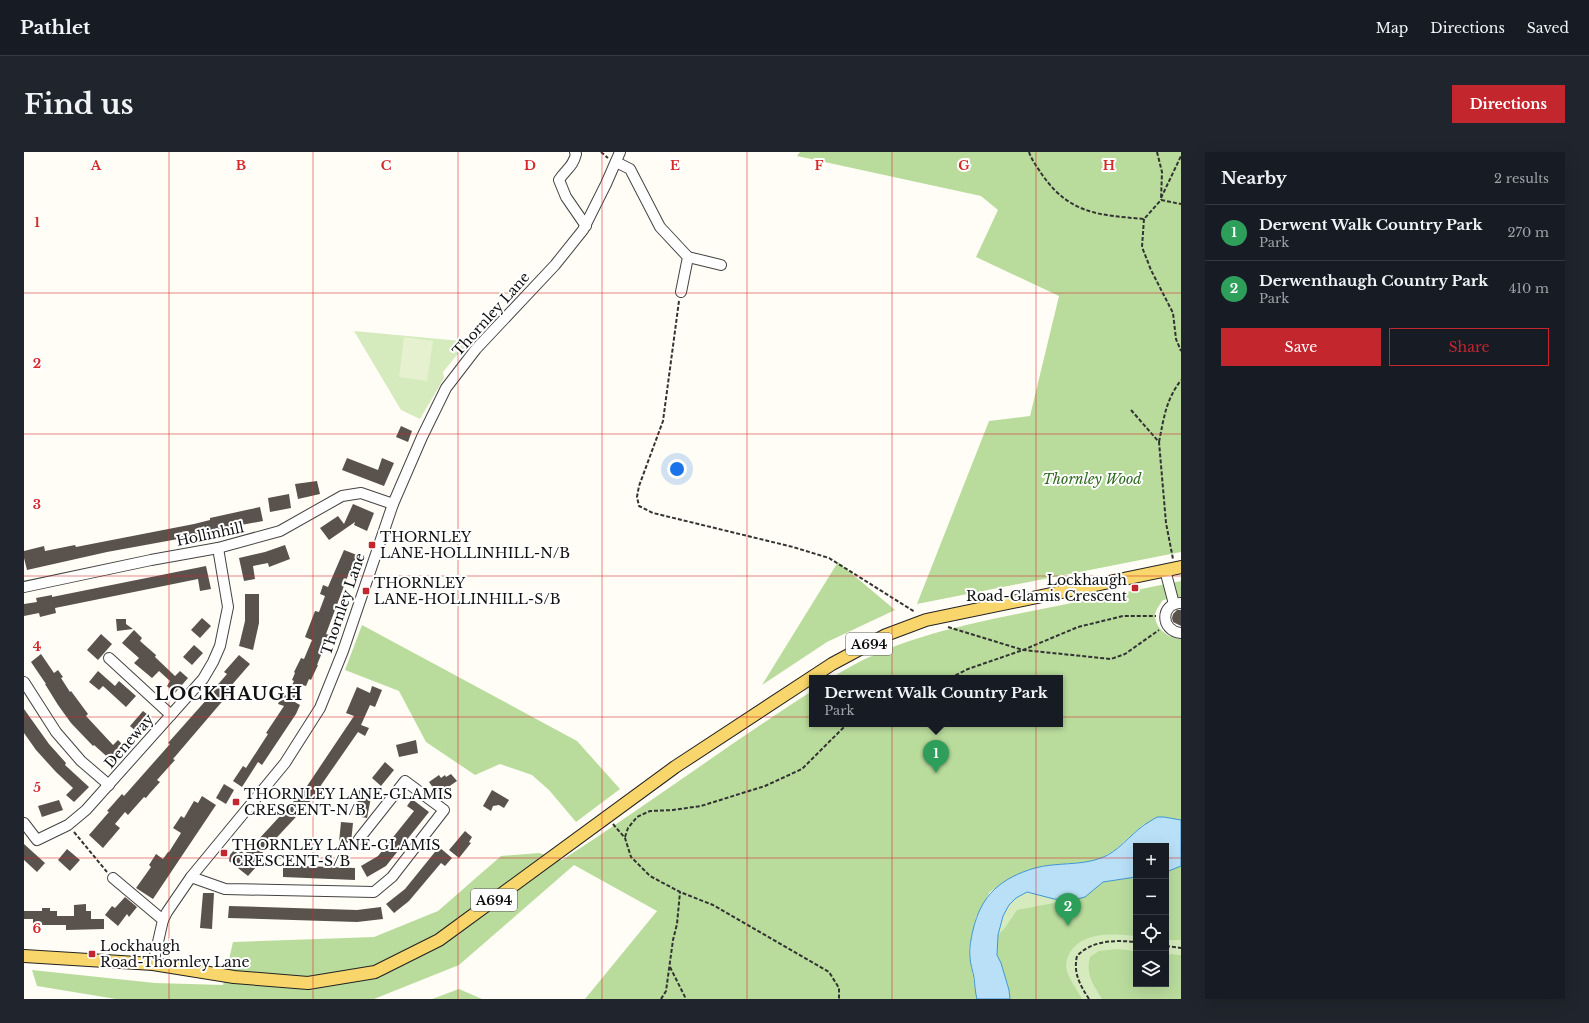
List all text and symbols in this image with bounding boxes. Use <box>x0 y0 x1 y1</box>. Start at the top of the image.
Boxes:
text: Pathlet <box>20 16 90 39</box>
text: Map <box>1376 19 1408 37</box>
text: Directions <box>1430 19 1505 37</box>
text: Saved <box>1527 19 1569 37</box>
button: Directions <box>1452 85 1565 123</box>
text: Find us <box>24 87 134 122</box>
text: A <box>90 157 102 174</box>
text: B <box>236 157 246 174</box>
text: C <box>381 157 392 174</box>
text: D <box>524 157 536 174</box>
text: E <box>670 157 680 174</box>
text: F <box>815 157 824 174</box>
text: G <box>958 157 970 174</box>
text: H <box>1103 157 1115 174</box>
text: Nearby <box>1221 168 1287 189</box>
text: 2 results <box>1494 170 1549 187</box>
text: 1 <box>34 214 40 231</box>
text: Derwent Walk Country Park <box>1259 215 1483 234</box>
text: 1 <box>1231 224 1237 241</box>
text: 270 m <box>1508 224 1549 241</box>
text: Park <box>1259 234 1289 251</box>
street label: Thornley Lane <box>449 268 533 360</box>
text: Derwenthaugh Country Park <box>1259 271 1488 290</box>
text: 2 <box>1230 280 1238 297</box>
text: 410 m <box>1509 280 1549 297</box>
text: Park <box>1259 290 1289 307</box>
button: Save <box>1221 328 1381 366</box>
button: Share <box>1389 328 1549 366</box>
text: 2 <box>33 355 41 372</box>
your location <box>667 459 687 479</box>
park label: Thornley Wood <box>1042 470 1142 488</box>
text: 3 <box>33 496 41 513</box>
street label: Hollinhill <box>174 518 246 550</box>
place label: THORNLEY LANE-HOLLINHILL-N/B <box>380 528 570 562</box>
marker: THORNLEY LANE-HOLLINHILL-N/B <box>367 540 377 550</box>
street label: Thornley Lane <box>317 551 369 657</box>
place label: Lockhaugh Road-Glamis Crescent <box>966 571 1128 605</box>
place label: THORNLEY LANE-HOLLINHILL-S/B <box>374 574 561 608</box>
marker: Lockhaugh Road-Glamis Crescent <box>1130 583 1140 593</box>
marker: THORNLEY LANE-HOLLINHILL-S/B <box>361 586 371 596</box>
road number: A694 <box>846 633 892 655</box>
text: 4 <box>33 638 42 655</box>
popup <box>809 675 1063 727</box>
district label: LOCKHAUGH <box>155 683 303 705</box>
text: Derwent Walk Country Park <box>824 683 1048 702</box>
text: Park <box>824 702 854 719</box>
street label: Deneway <box>101 710 157 772</box>
pin: 1 <box>923 740 949 773</box>
text: 5 <box>33 779 41 796</box>
place label: THORNLEY LANE-GLAMIS CRESCENT-N/B <box>244 785 452 819</box>
marker: THORNLEY LANE-GLAMIS CRESCENT-N/B <box>231 797 241 807</box>
place label: THORNLEY LANE-GLAMIS CRESCENT-S/B <box>232 836 440 870</box>
map controls <box>1133 843 1169 987</box>
button: + <box>1133 843 1169 879</box>
marker: THORNLEY LANE-GLAMIS CRESCENT-S/B <box>219 848 229 858</box>
button: − <box>1133 879 1169 915</box>
road number: A694 <box>471 889 517 911</box>
pin: 2 <box>1055 893 1081 926</box>
button: locate <box>1133 915 1169 951</box>
text: 6 <box>33 920 42 937</box>
place label: Lockhaugh Road-Thornley Lane <box>100 937 250 971</box>
marker: Lockhaugh Road-Thornley Lane <box>87 949 97 959</box>
button: layers <box>1133 951 1169 987</box>

